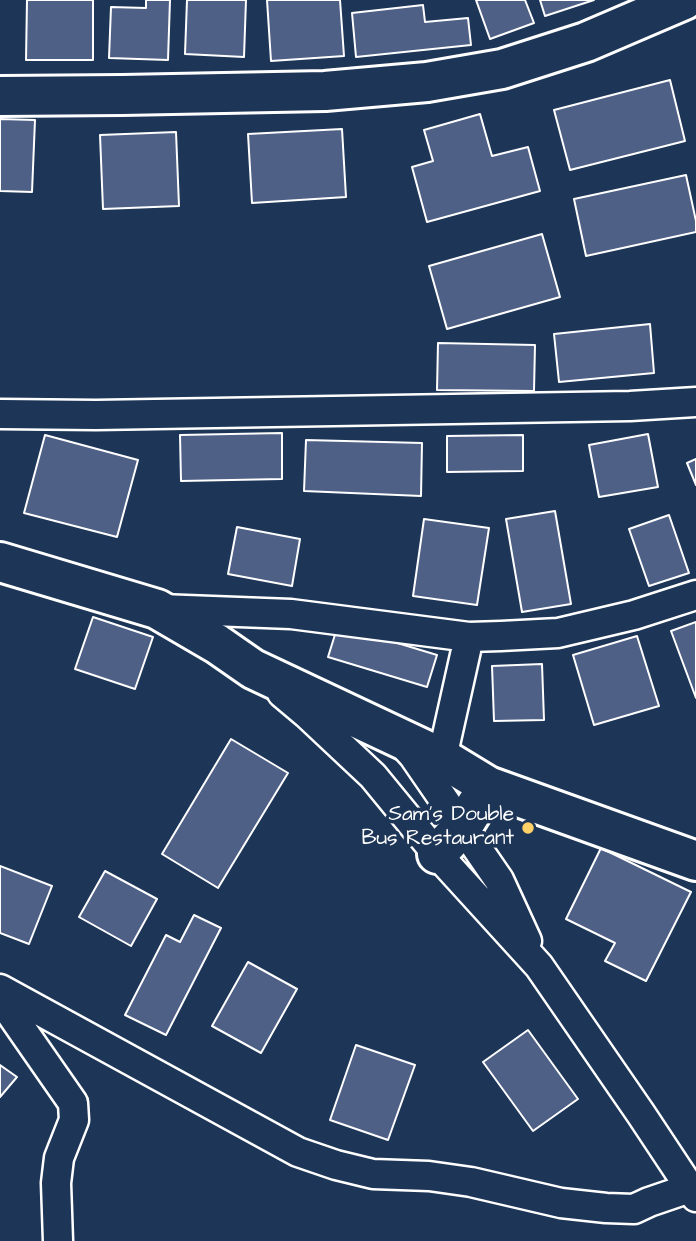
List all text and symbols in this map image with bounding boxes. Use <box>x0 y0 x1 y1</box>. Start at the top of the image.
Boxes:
place label: Sam's Double Bus Restaurant <box>361 803 514 853</box>
marker: Sam's Double Bus Restaurant <box>520 820 536 836</box>

